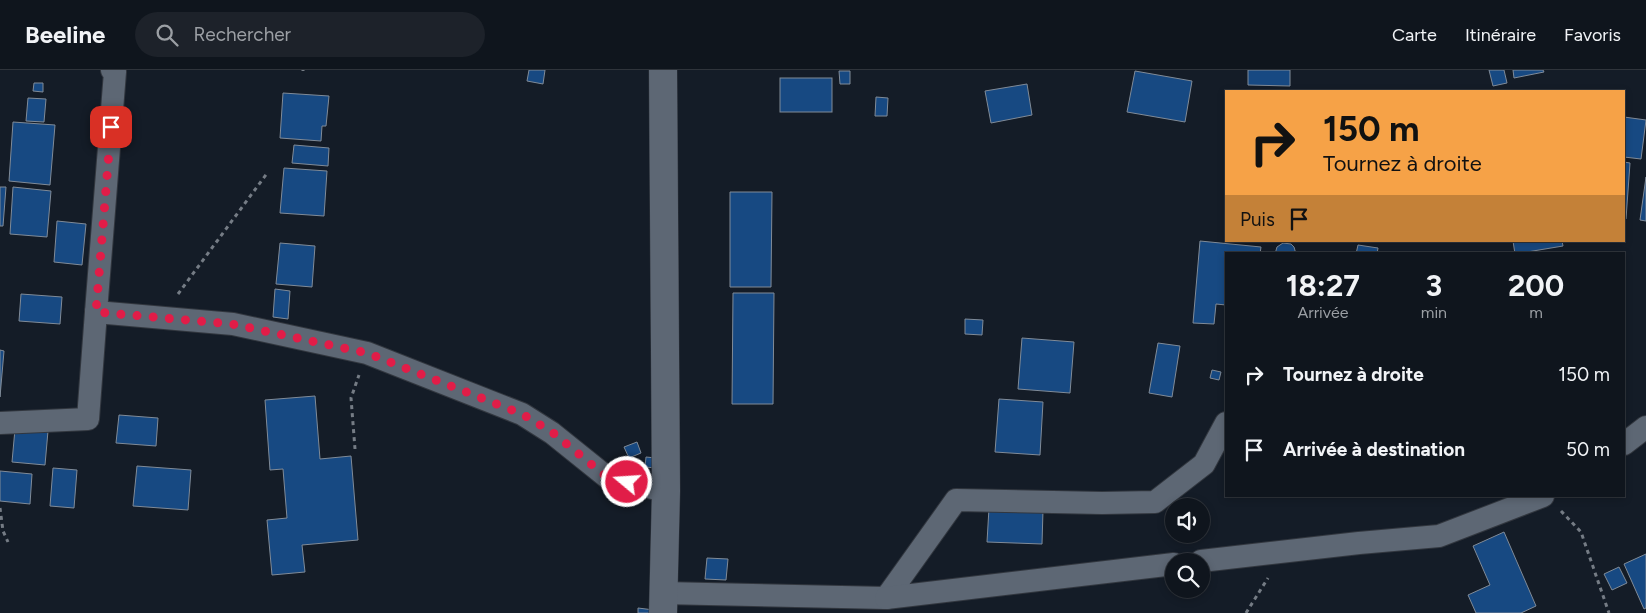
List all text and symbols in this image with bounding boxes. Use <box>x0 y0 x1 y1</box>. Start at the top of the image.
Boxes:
search box <box>135 12 485 57</box>
text: Beeline <box>25 20 105 49</box>
icon: search <box>153 21 181 49</box>
text: Rechercher <box>193 23 291 46</box>
text: Carte <box>1392 24 1437 46</box>
text: Itinéraire <box>1465 24 1536 46</box>
text: Favoris <box>1564 24 1621 46</box>
pin <box>90 106 132 148</box>
text: 150 m <box>1323 108 1420 150</box>
icon: right <box>1240 110 1305 175</box>
icon: arrive <box>97 113 125 141</box>
text: Tournez à droite <box>1323 150 1482 177</box>
icon: arrive <box>1285 205 1313 233</box>
text: Puis <box>1240 208 1275 231</box>
text: 18:27 <box>1286 267 1360 304</box>
text: 3 <box>1426 267 1442 304</box>
text: 200 <box>1508 267 1564 304</box>
text: Arrivée <box>1297 303 1348 322</box>
text: min <box>1421 303 1447 322</box>
text: m <box>1529 303 1543 322</box>
icon: right <box>1240 361 1268 389</box>
text: Tournez à droite <box>1283 363 1424 386</box>
text: 150 m <box>1558 363 1610 386</box>
icon: arrive <box>1240 436 1268 464</box>
text: Arrivée à destination <box>1283 438 1465 461</box>
text: 50 m <box>1566 438 1610 461</box>
position arrow <box>600 455 652 507</box>
map controls <box>1165 498 1210 598</box>
button: sound <box>1165 498 1210 543</box>
button: search <box>1165 553 1210 598</box>

